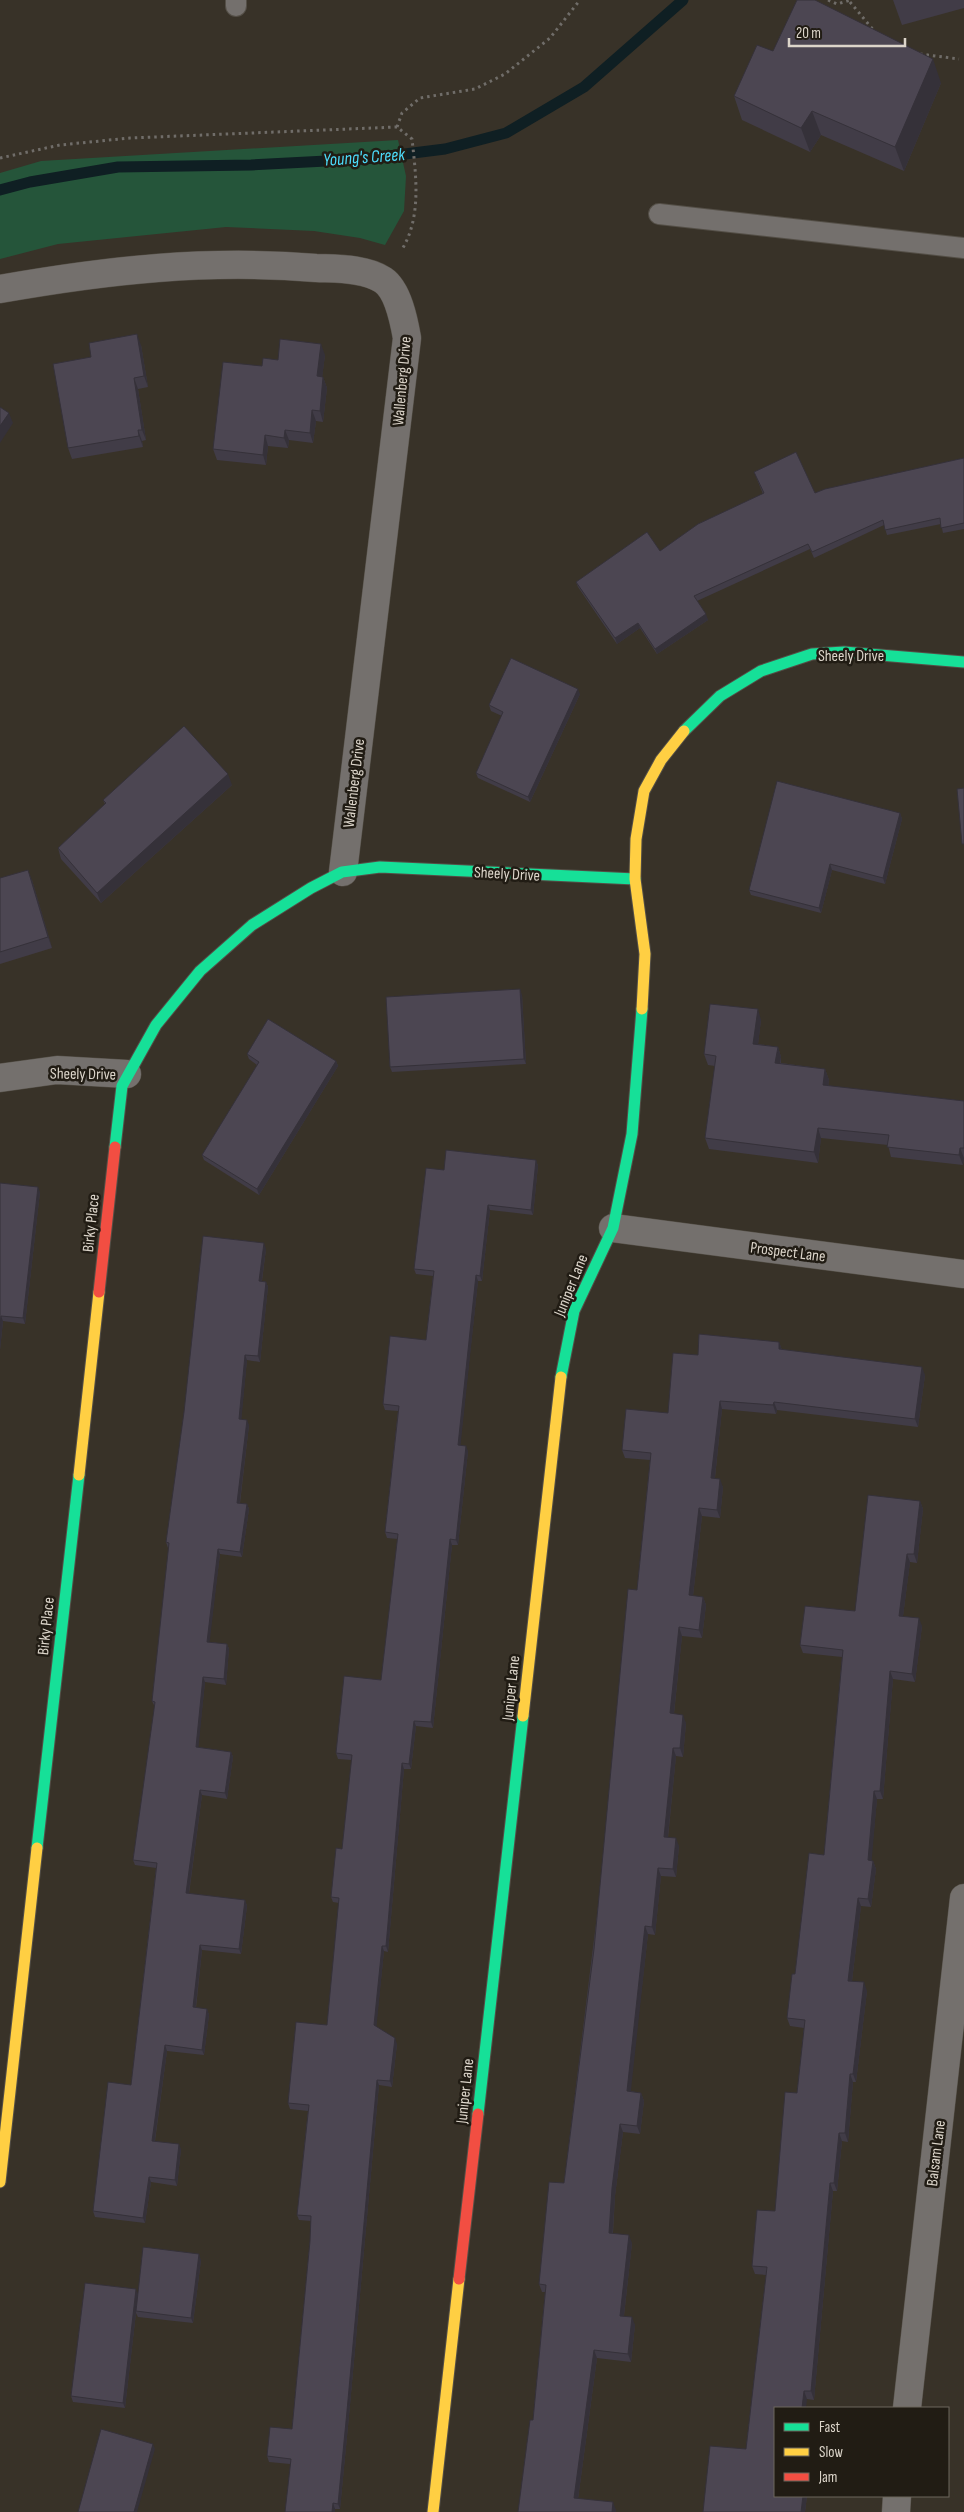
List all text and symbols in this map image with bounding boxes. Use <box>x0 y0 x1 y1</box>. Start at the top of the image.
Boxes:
scale bar <box>789 15 905 47</box>
text: 20 m <box>796 24 821 43</box>
water label: Young's Creek <box>322 144 407 171</box>
street label: Wallenberg Drive <box>389 336 416 427</box>
street label: Sheely Drive <box>818 647 884 666</box>
street label: Wallenberg Drive <box>340 738 369 829</box>
street label: Sheely Drive <box>473 863 540 886</box>
street label: Sheely Drive <box>50 1064 116 1085</box>
street label: Birky Place <box>79 1193 104 1253</box>
street label: Prospect Lane <box>749 1238 827 1267</box>
street label: Juniper Lane <box>550 1252 592 1320</box>
street label: Birky Place <box>34 1596 59 1656</box>
street label: Juniper Lane <box>499 1655 524 1723</box>
street label: Juniper Lane <box>453 2058 478 2126</box>
street label: Balsam Lane <box>923 2119 950 2187</box>
legend <box>774 2407 949 2497</box>
text: Fast <box>819 2418 841 2437</box>
text: Slow <box>819 2443 843 2462</box>
text: Jam <box>818 2468 837 2487</box>

